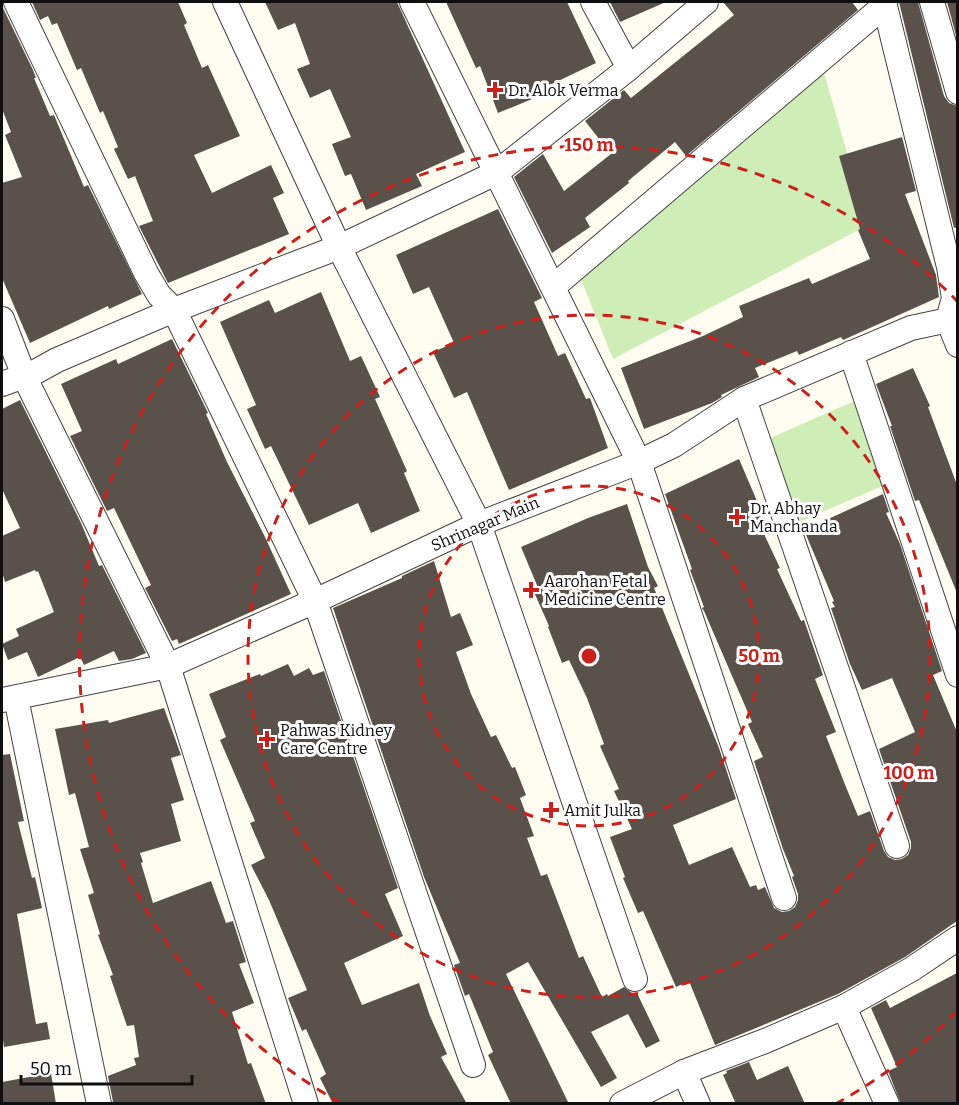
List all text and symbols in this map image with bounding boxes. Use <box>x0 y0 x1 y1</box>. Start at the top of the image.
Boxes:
marker: Dr. Alok Verma <box>486 81 504 99</box>
place label: Dr. Alok Verma <box>508 81 619 100</box>
text: 150 m <box>564 134 614 156</box>
street label: Shrinagar Main <box>428 493 542 555</box>
place label: Dr. Abhay Manchanda <box>750 499 838 536</box>
marker: Dr. Abhay Manchanda <box>728 508 746 526</box>
place label: Aarohan Fetal Medicine Centre <box>544 572 666 609</box>
marker: Aarohan Fetal Medicine Centre <box>522 581 540 599</box>
text: 50 m <box>738 645 780 667</box>
centre of rings <box>579 646 599 666</box>
place label: Pahwas Kidney Care Centre <box>280 721 392 758</box>
marker: Pahwas Kidney Care Centre <box>258 730 276 748</box>
text: 100 m <box>883 762 935 784</box>
marker: Amit Julka <box>542 801 560 819</box>
place label: Amit Julka <box>564 801 641 820</box>
scale bar <box>21 1048 192 1086</box>
text: 50 m <box>30 1058 72 1080</box>

